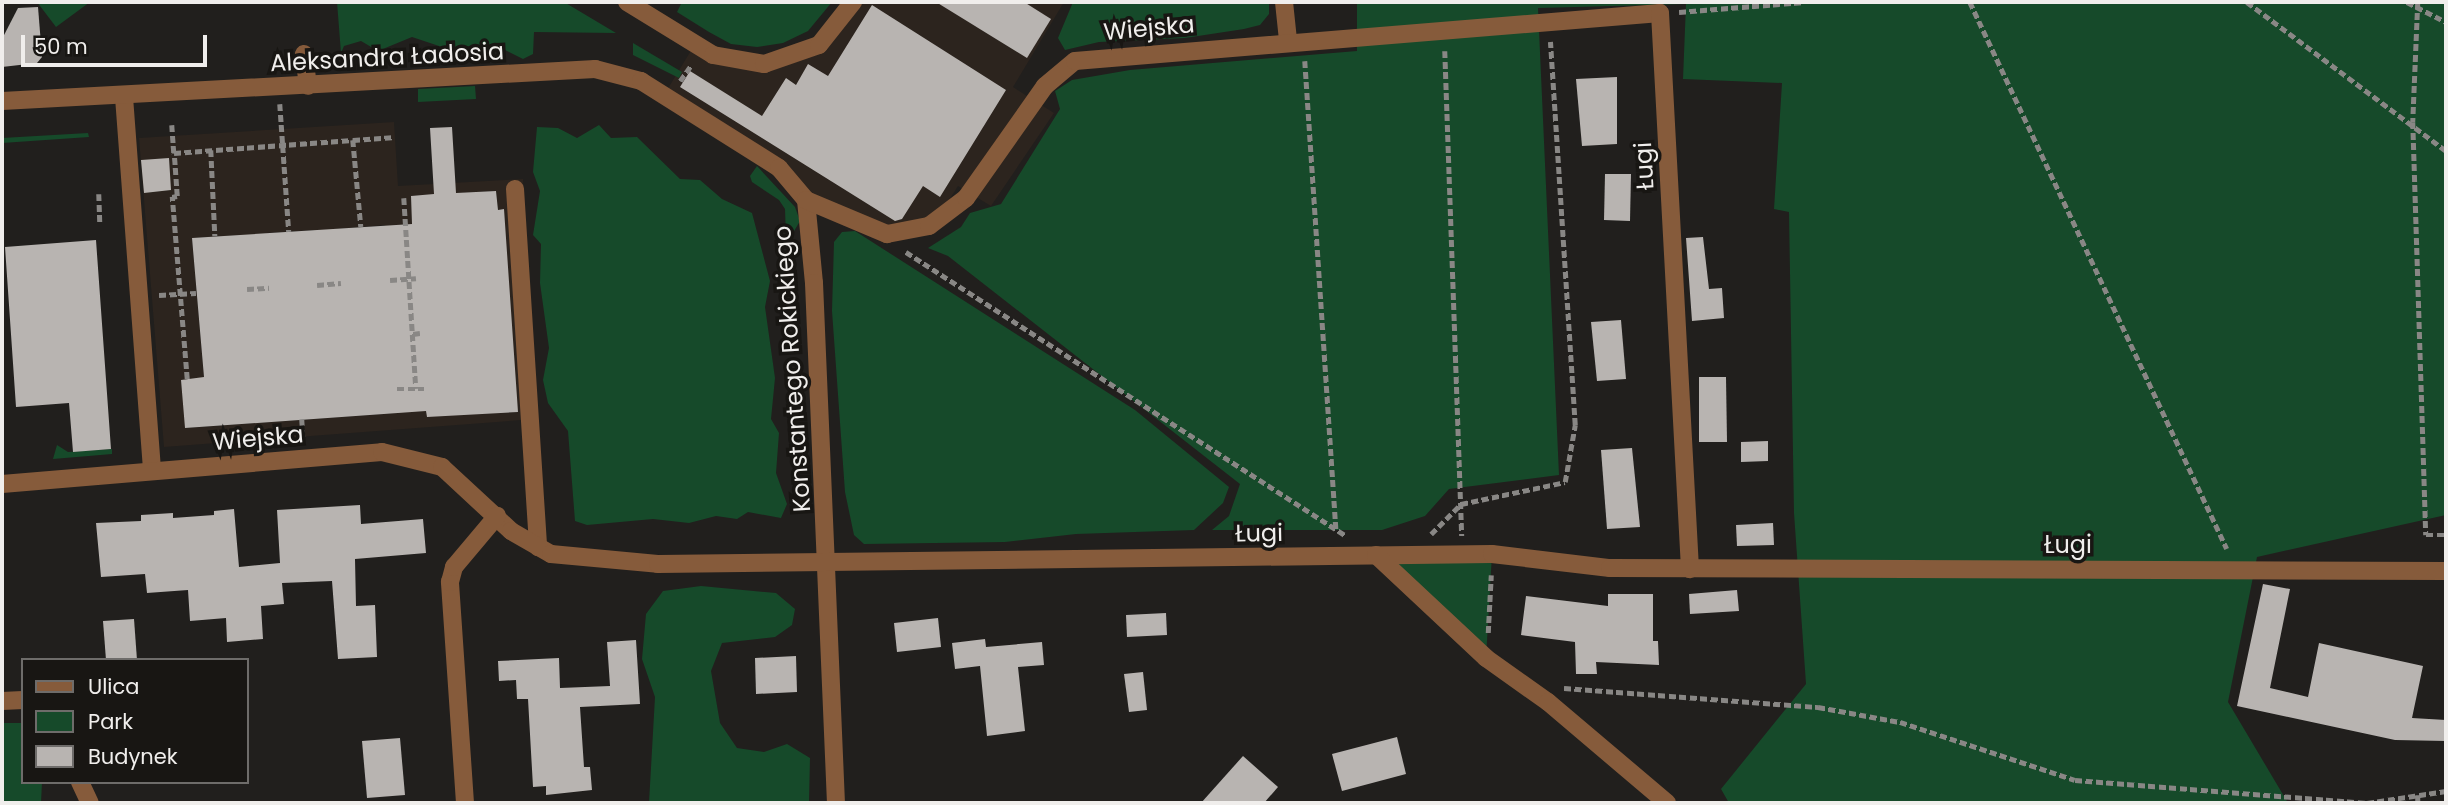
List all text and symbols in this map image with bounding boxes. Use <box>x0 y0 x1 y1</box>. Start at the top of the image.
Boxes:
street label: Wiejska <box>1102 10 1196 46</box>
scale bar <box>24 21 210 65</box>
text: 50 m <box>34 32 88 61</box>
street label: Aleksandra Ładosia <box>269 36 505 78</box>
street label: Ługi <box>1628 141 1660 191</box>
street label: Konstantego Rokickiego <box>768 225 816 513</box>
street label: Wiejska <box>211 420 305 456</box>
street label: Ługi <box>1235 518 1283 548</box>
street label: Ługi <box>2044 531 2092 559</box>
legend <box>21 658 248 784</box>
text: Ulica <box>88 672 139 701</box>
text: Park <box>88 707 133 736</box>
text: Budynek <box>88 742 178 771</box>

